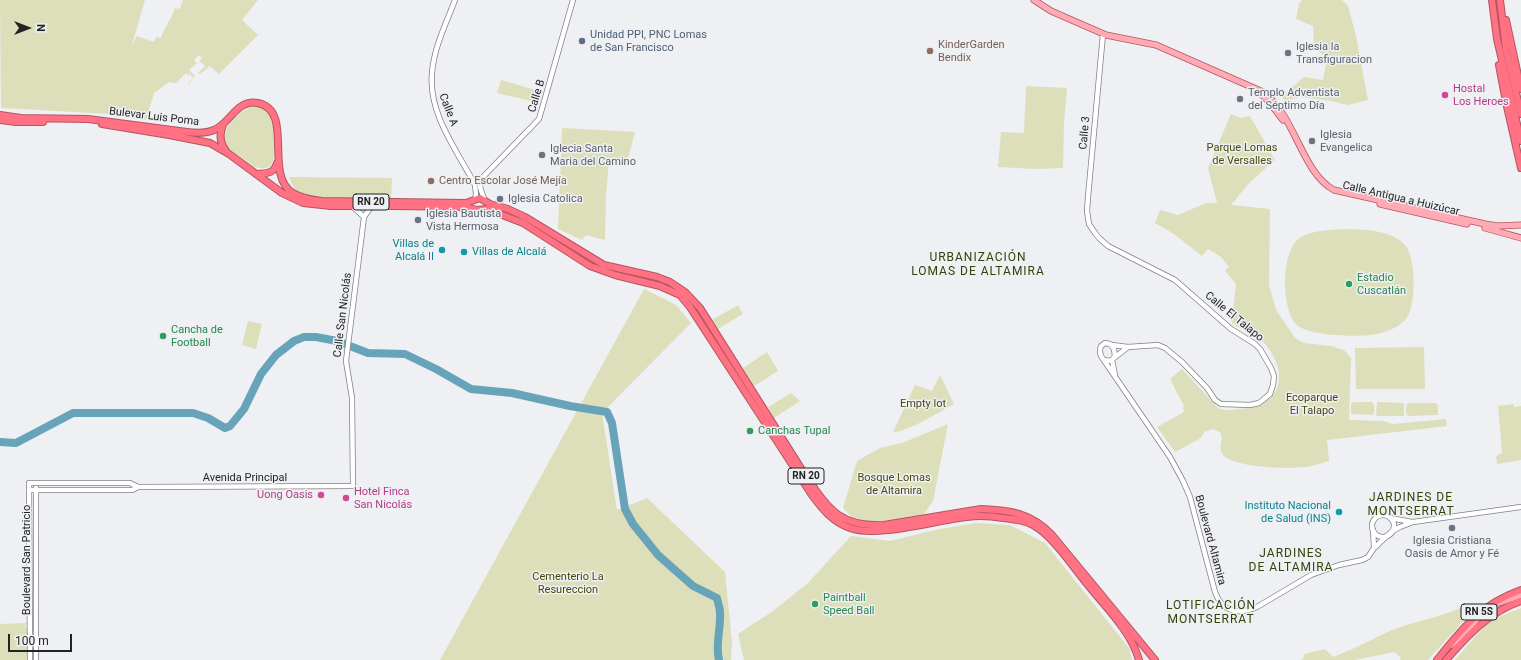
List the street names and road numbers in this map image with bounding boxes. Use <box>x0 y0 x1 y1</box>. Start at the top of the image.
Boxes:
street label: Calle B <box>526 78 548 114</box>
street label: Calle A <box>436 92 460 128</box>
street label: Bulevar Luis Poma <box>108 105 200 129</box>
street label: Calle 3 <box>1077 116 1093 150</box>
street label: Calle Antigua a Huizúcar <box>1341 179 1461 219</box>
road number: RN 20 <box>353 194 389 210</box>
street label: Calle San Nicolás <box>331 272 355 358</box>
street label: Calle El Talapo <box>1202 289 1266 345</box>
road number: RN 20 <box>788 468 824 484</box>
street label: Avenida Principal <box>203 471 287 485</box>
street label: Boulevard Altamira <box>1192 494 1228 586</box>
street label: Boulevard San Patricio <box>20 505 34 615</box>
road number: RN 5S <box>1461 604 1497 620</box>

